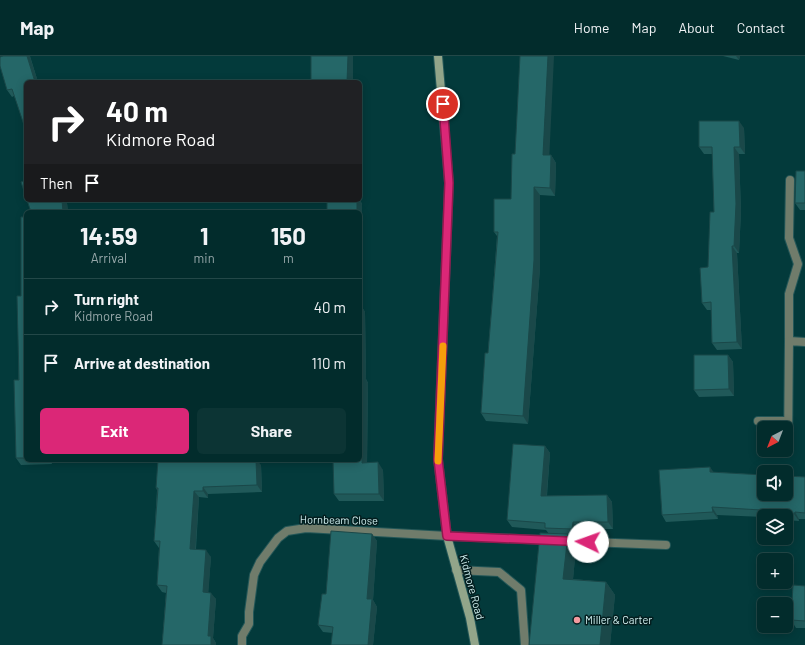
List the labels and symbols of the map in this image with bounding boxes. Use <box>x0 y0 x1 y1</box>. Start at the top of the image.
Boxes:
pin <box>426 87 460 121</box>
north arrow <box>757 421 793 457</box>
street label: Hornbeam Close <box>300 512 378 527</box>
position arrow <box>567 521 609 563</box>
street label: Kidmore Road <box>458 553 487 621</box>
place label: Miller & Carter <box>585 613 652 626</box>
marker: Miller & Carter <box>572 615 582 625</box>

